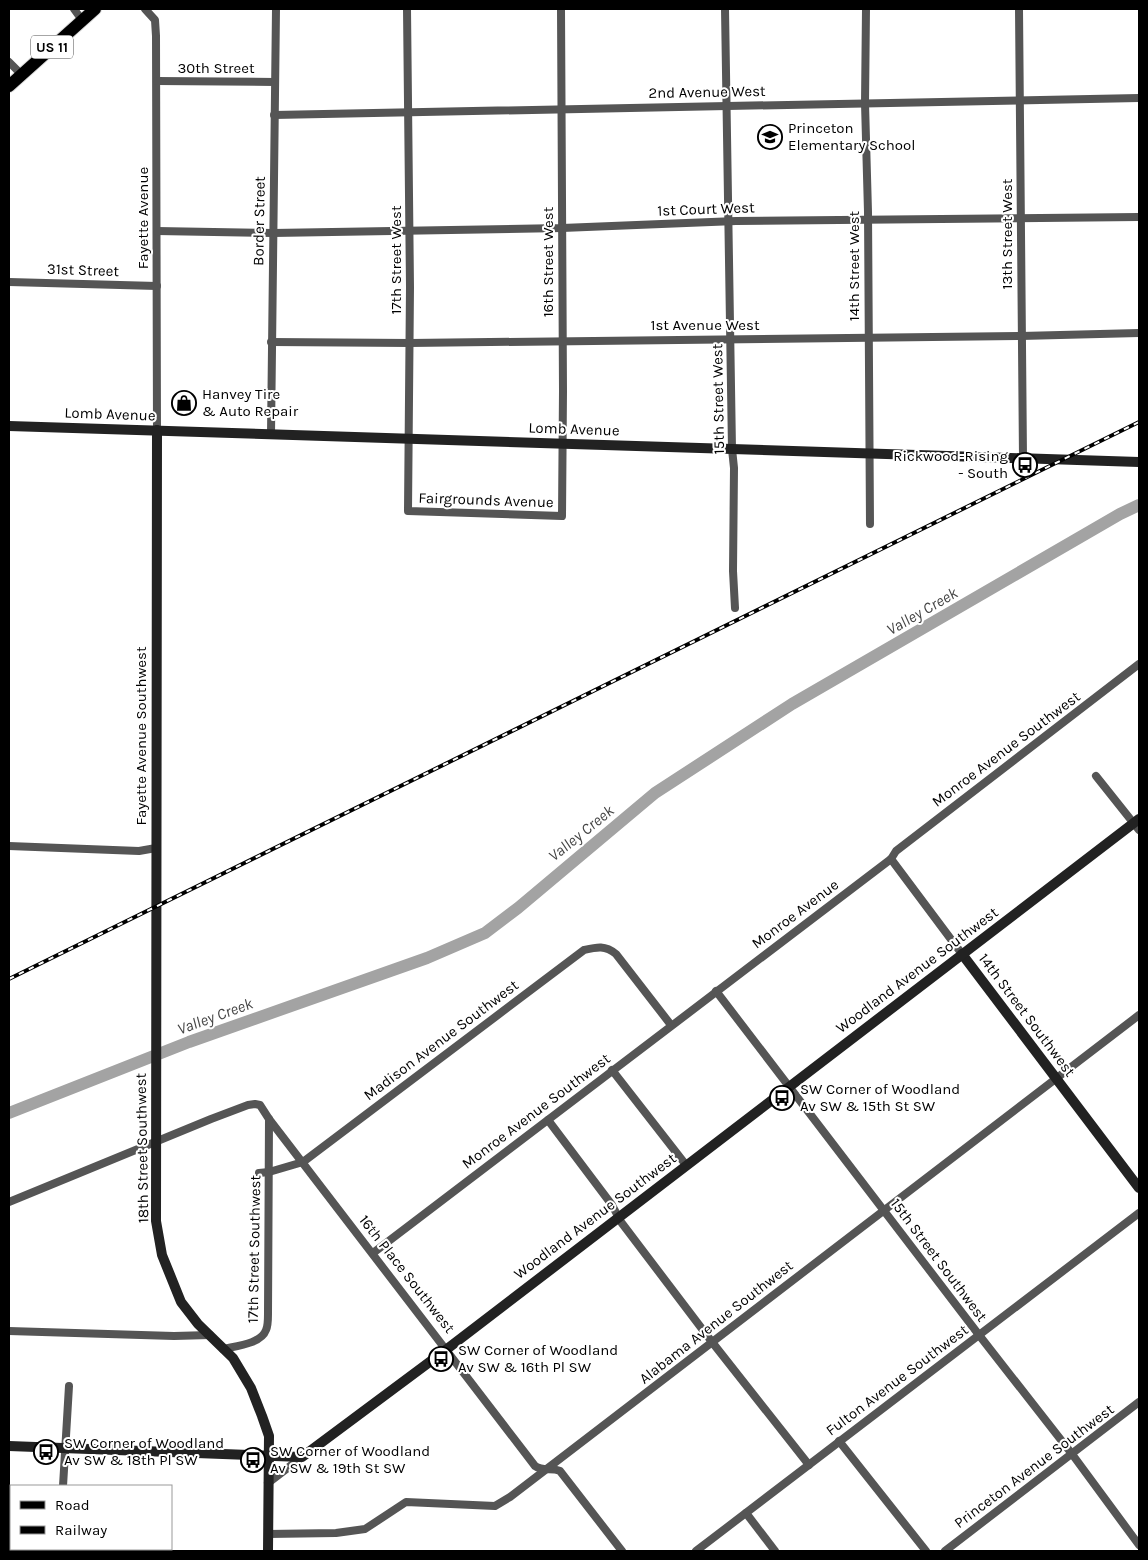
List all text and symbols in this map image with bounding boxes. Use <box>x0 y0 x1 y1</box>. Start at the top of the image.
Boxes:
road number: US 11 <box>31 36 73 58</box>
street label: 30th Street <box>177 59 255 77</box>
street label: 2nd Avenue West <box>648 82 766 102</box>
place label: Princeton Elementary School <box>788 119 915 154</box>
school or university icon: Princeton Elementary School <box>757 124 783 150</box>
street label: Fayette Avenue <box>134 167 152 269</box>
street label: Border Street <box>249 176 269 266</box>
street label: 13th Street West <box>998 178 1016 289</box>
street label: 1st Court West <box>657 198 755 220</box>
street label: 17th Street West <box>387 205 405 315</box>
street label: 16th Street West <box>539 206 557 317</box>
street label: 14th Street West <box>845 210 863 321</box>
street label: 31st Street <box>47 260 120 280</box>
street label: 1st Avenue West <box>650 316 760 334</box>
street label: 15th Street West <box>708 343 728 454</box>
place label: Hanvey Tire & Auto Repair <box>202 385 299 420</box>
shop icon: Hanvey Tire & Auto Repair <box>171 390 197 416</box>
street label: Lomb Avenue <box>64 403 156 425</box>
street label: Lomb Avenue <box>528 418 620 440</box>
place label: Rickwood-Rising - South <box>893 447 1009 482</box>
bus stop icon: Rickwood-Rising - South <box>1012 452 1038 478</box>
street label: Fairgrounds Avenue <box>418 489 554 511</box>
water label: Valley Creek <box>883 583 962 639</box>
street label: Fayette Avenue Southwest <box>132 646 150 826</box>
street label: Monroe Avenue Southwest <box>928 687 1084 811</box>
water label: Valley Creek <box>544 800 618 865</box>
street label: Monroe Avenue <box>748 875 842 953</box>
street label: Woodland Avenue Southwest <box>832 903 1002 1037</box>
street label: 14th Street Southwest <box>975 950 1079 1080</box>
street label: Madison Avenue Southwest <box>360 976 522 1104</box>
water label: Valley Creek <box>175 993 256 1038</box>
street label: Monroe Avenue Southwest <box>458 1049 614 1173</box>
street label: 18th Street Southwest <box>132 1072 152 1223</box>
place label: SW Corner of Woodland Av SW & 15th St SW <box>800 1080 960 1115</box>
bus stop icon: SW Corner of Woodland Av SW & 15th St SW <box>769 1085 795 1111</box>
street label: Woodland Avenue Southwest <box>510 1149 680 1283</box>
street label: 17th Street Southwest <box>244 1174 264 1323</box>
street label: 15th Street Southwest <box>887 1195 991 1325</box>
street label: 16th Place Southwest <box>355 1211 459 1337</box>
street label: Alabama Avenue Southwest <box>636 1256 797 1388</box>
street label: Fulton Avenue Southwest <box>822 1320 972 1439</box>
place label: SW Corner of Woodland Av SW & 16th Pl SW <box>458 1341 618 1376</box>
bus stop icon: SW Corner of Woodland Av SW & 16th Pl SW <box>428 1346 454 1372</box>
street label: Princeton Avenue Southwest <box>951 1400 1118 1532</box>
place label: SW Corner of Woodland Av SW & 18th Pl SW <box>64 1434 224 1469</box>
bus stop icon: SW Corner of Woodland Av SW & 18th Pl SW <box>33 1439 59 1465</box>
place label: SW Corner of Woodland Av SW & 19th St SW <box>270 1442 430 1477</box>
bus stop icon: SW Corner of Woodland Av SW & 19th St SW <box>240 1447 266 1473</box>
legend <box>10 1485 172 1550</box>
text: Road <box>55 1496 90 1514</box>
text: Railway <box>55 1521 107 1539</box>

